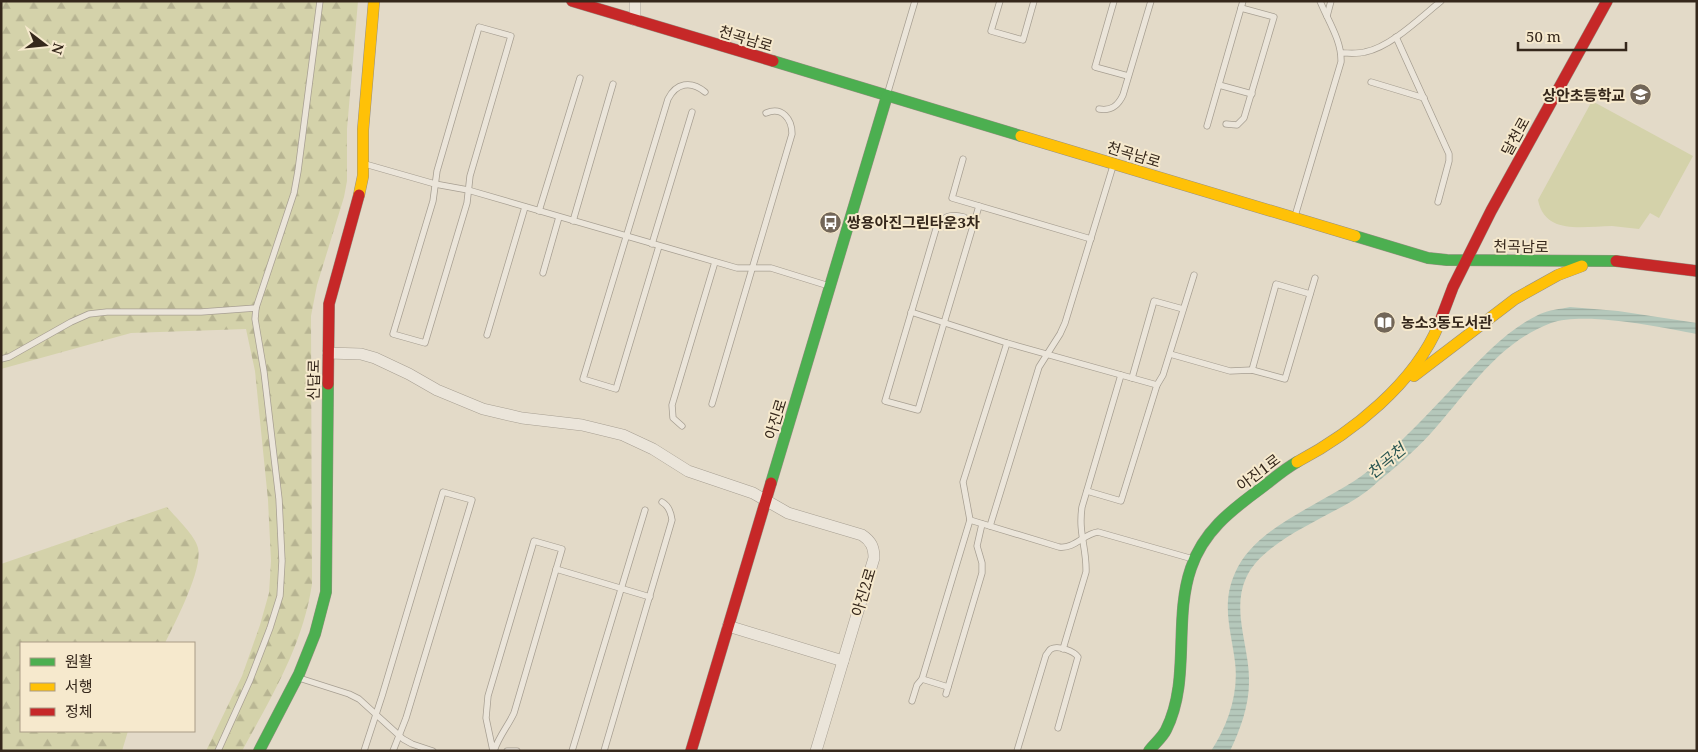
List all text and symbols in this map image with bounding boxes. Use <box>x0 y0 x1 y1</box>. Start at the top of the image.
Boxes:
north arrow <box>20 20 70 70</box>
street label: 천곡남로 <box>717 20 775 56</box>
scale bar <box>1518 20 1626 52</box>
text: 50 m <box>1526 26 1561 46</box>
text: N <box>47 41 69 57</box>
school or university icon: 상안초등학교 <box>1629 83 1653 107</box>
place label: 상안초등학교 <box>1542 85 1625 105</box>
street label: 달천로 <box>1496 113 1534 159</box>
street label: 천곡남로 <box>1105 136 1163 172</box>
bus stop icon: 쌍용아진그린타운3차 <box>819 210 843 234</box>
place label: 쌍용아진그린타운3차 <box>847 212 980 232</box>
street label: 천곡남로 <box>1493 236 1549 256</box>
library icon: 농소3동도서관 <box>1373 310 1397 334</box>
place label: 농소3동도서관 <box>1401 312 1492 332</box>
street label: 신답로 <box>303 359 323 401</box>
street label: 아진로 <box>759 396 791 442</box>
water label: 천곡천 <box>1362 437 1412 484</box>
street label: 아진1로 <box>1232 449 1284 495</box>
street label: 아진2로 <box>846 565 880 619</box>
legend <box>20 642 195 732</box>
text: 원활 <box>65 651 93 671</box>
text: 서행 <box>65 676 93 696</box>
text: 정체 <box>65 701 93 721</box>

